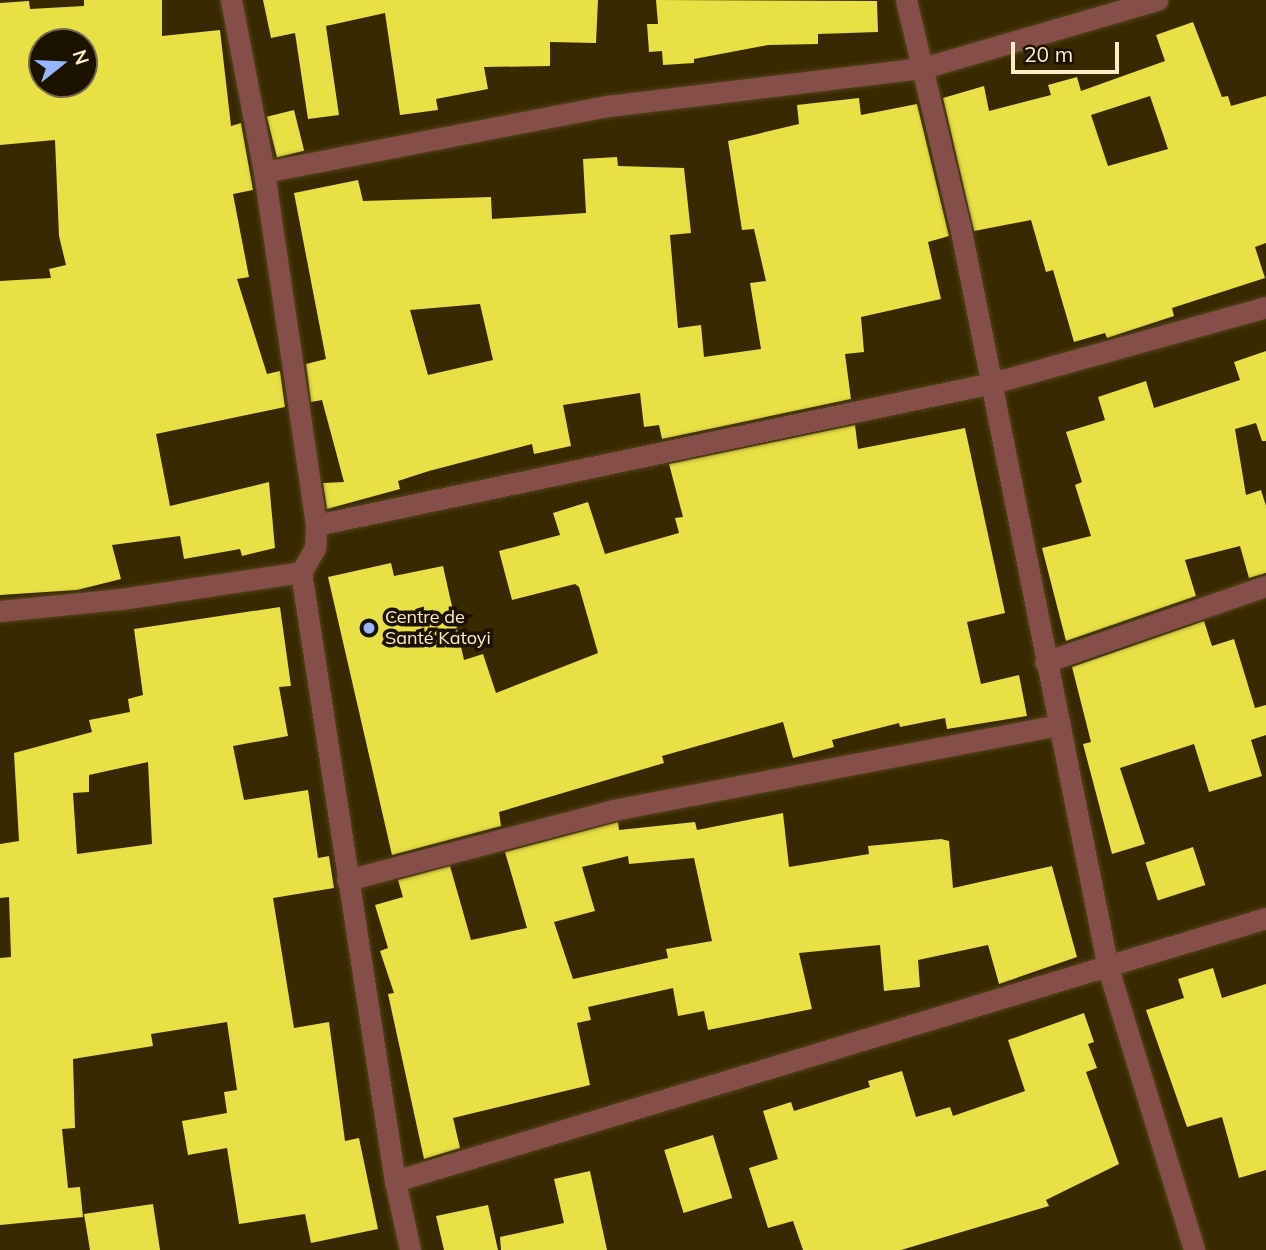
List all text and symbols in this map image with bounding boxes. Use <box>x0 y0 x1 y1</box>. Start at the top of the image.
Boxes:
north arrow <box>28 28 98 98</box>
scale bar <box>1014 28 1122 72</box>
text: 20 m <box>1024 41 1073 67</box>
text: N <box>67 47 95 68</box>
place label: Centre de Santé Katoyi <box>385 607 491 650</box>
marker: Centre de Santé Katoyi <box>359 618 379 638</box>

